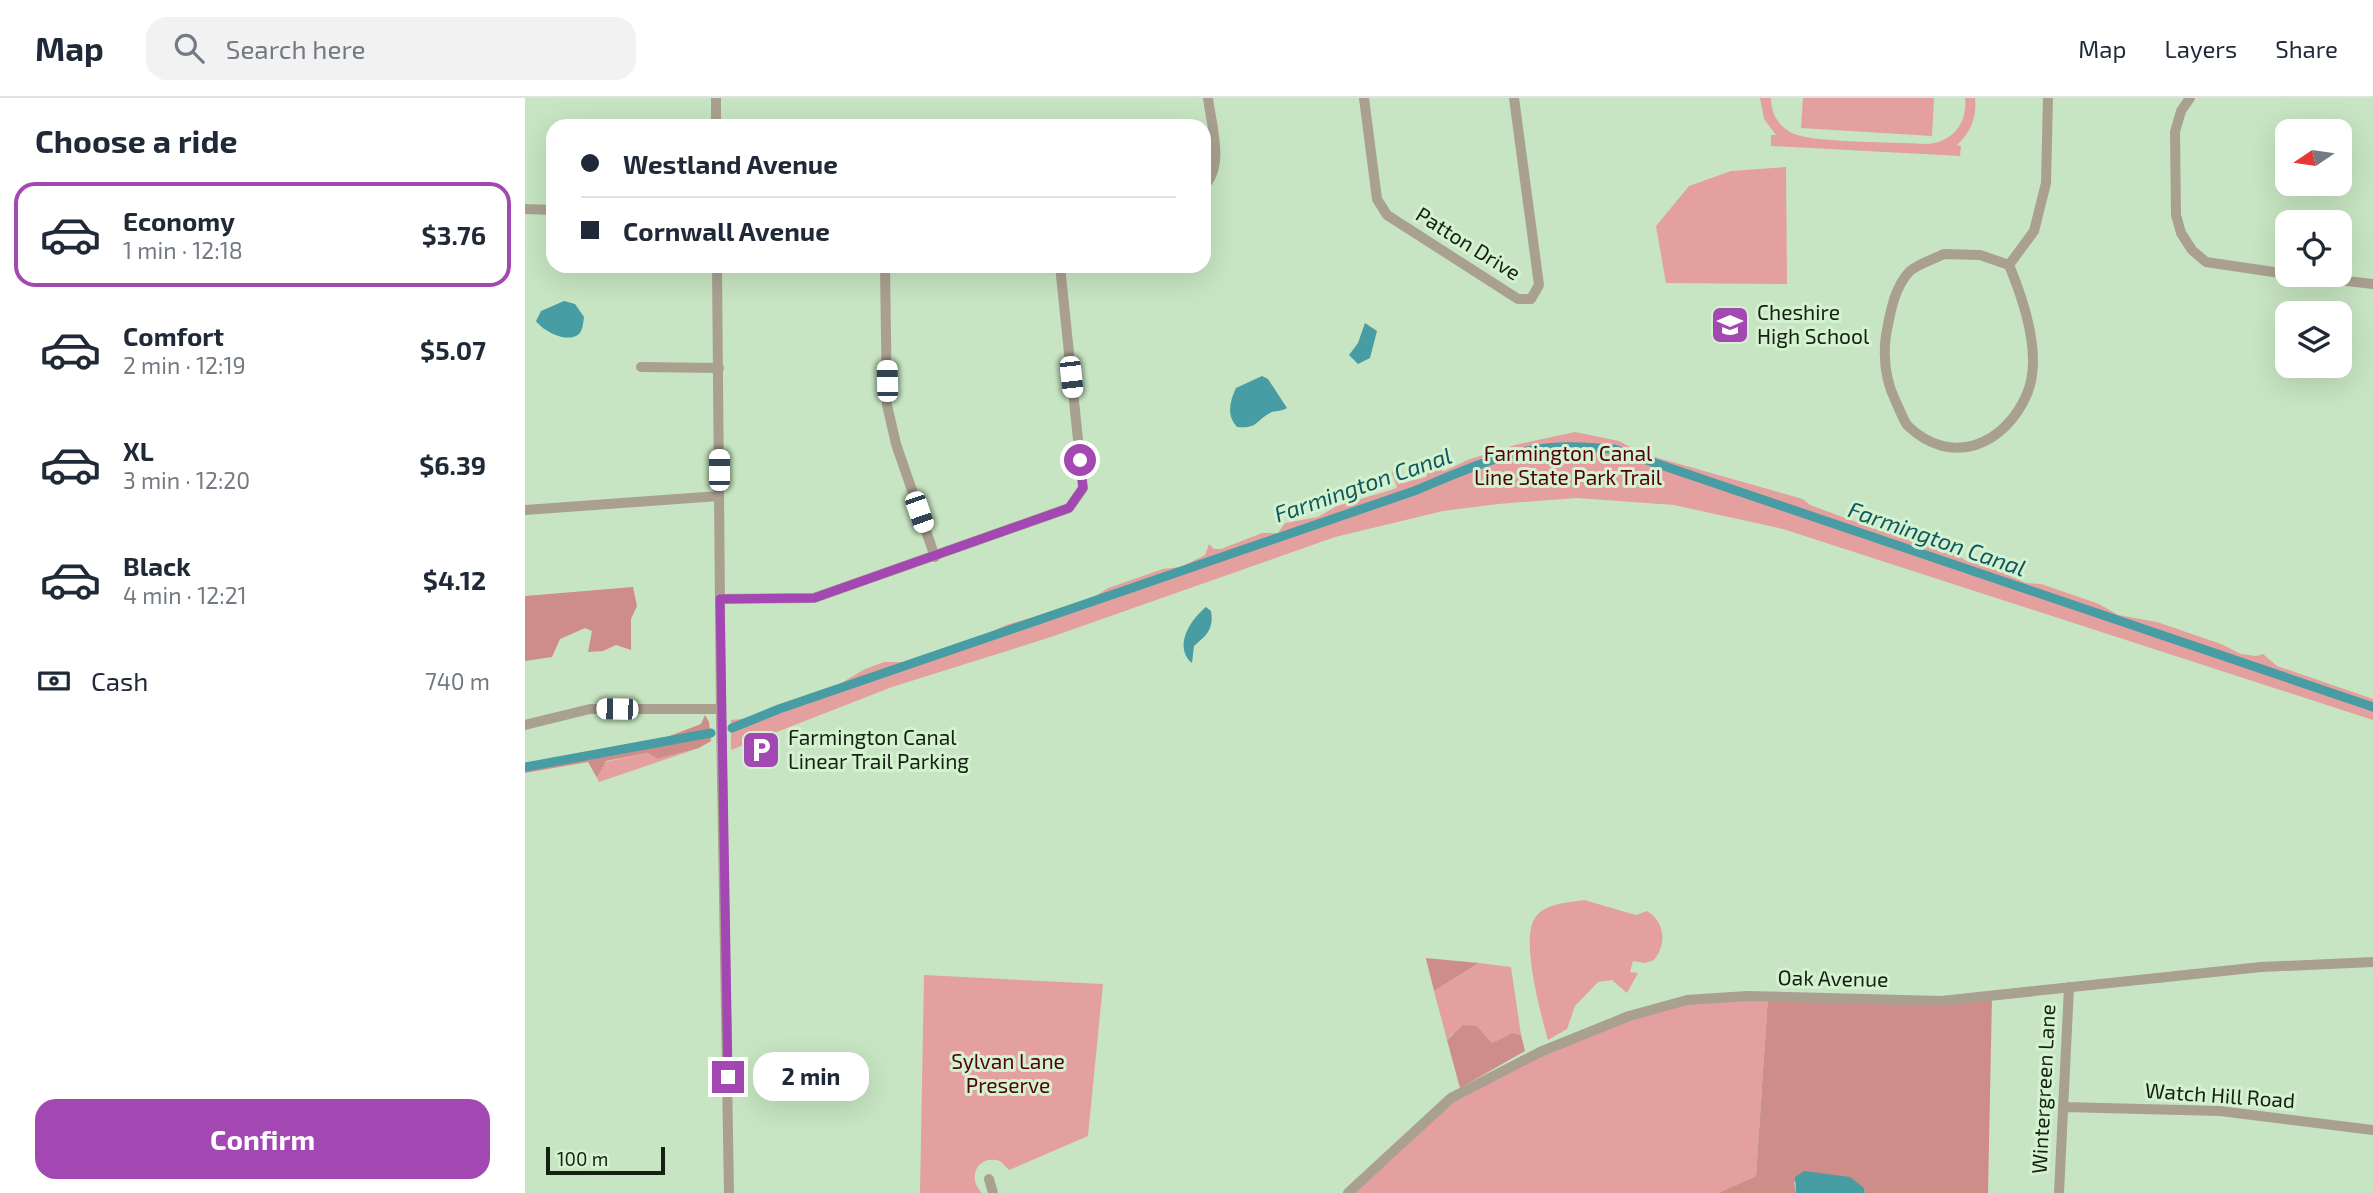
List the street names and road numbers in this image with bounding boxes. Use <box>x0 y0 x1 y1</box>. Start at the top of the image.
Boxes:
street label: Patton Drive <box>1412 201 1526 285</box>
street label: Oak Avenue <box>1778 964 1889 991</box>
street label: Wintergreen Lane <box>2026 1003 2059 1174</box>
street label: Watch Hill Road <box>2144 1077 2296 1112</box>

